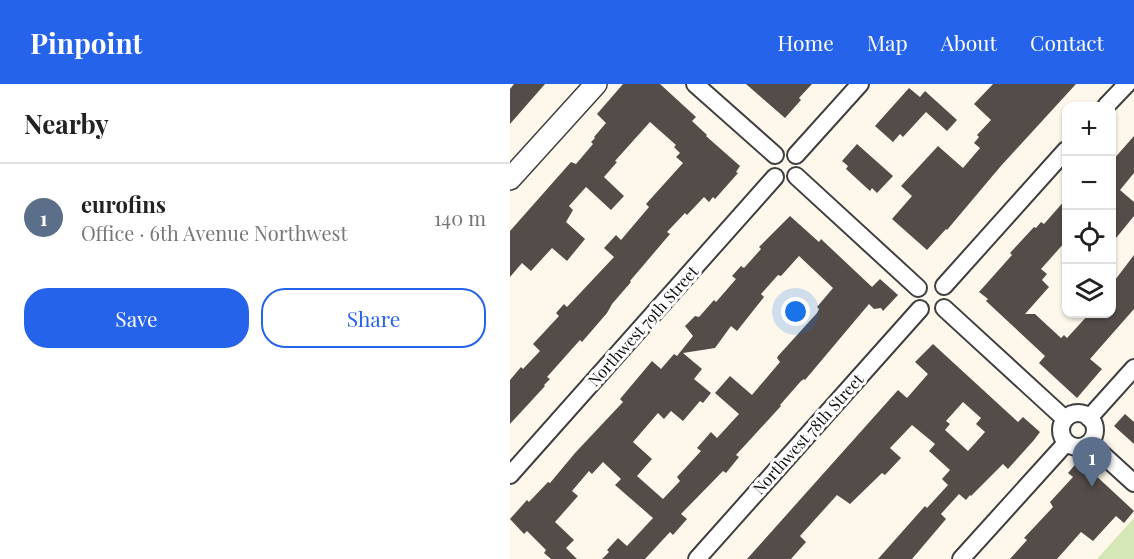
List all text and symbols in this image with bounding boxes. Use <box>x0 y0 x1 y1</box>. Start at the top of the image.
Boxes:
text: Pinpoint <box>30 24 142 61</box>
text: Home <box>778 28 834 56</box>
text: Map <box>867 28 908 56</box>
text: About <box>941 28 997 56</box>
text: Contact <box>1030 28 1104 56</box>
map controls <box>1062 102 1116 318</box>
button: + <box>1062 102 1116 156</box>
text: Nearby <box>24 106 109 141</box>
button: − <box>1062 156 1116 210</box>
text: eurofins <box>81 189 166 219</box>
text: 1 <box>40 204 47 231</box>
text: 140 m <box>434 204 486 231</box>
button: locate <box>1062 210 1116 264</box>
text: Office · 6th Avenue Northwest <box>81 219 348 246</box>
street label: Northwest 79th Street <box>583 261 703 390</box>
button: layers <box>1062 264 1116 318</box>
button: Save <box>24 288 249 348</box>
button: Share <box>261 288 486 348</box>
your location <box>781 297 810 326</box>
street label: Northwest 78th Street <box>748 369 868 498</box>
pin: 1 <box>1072 438 1112 487</box>

